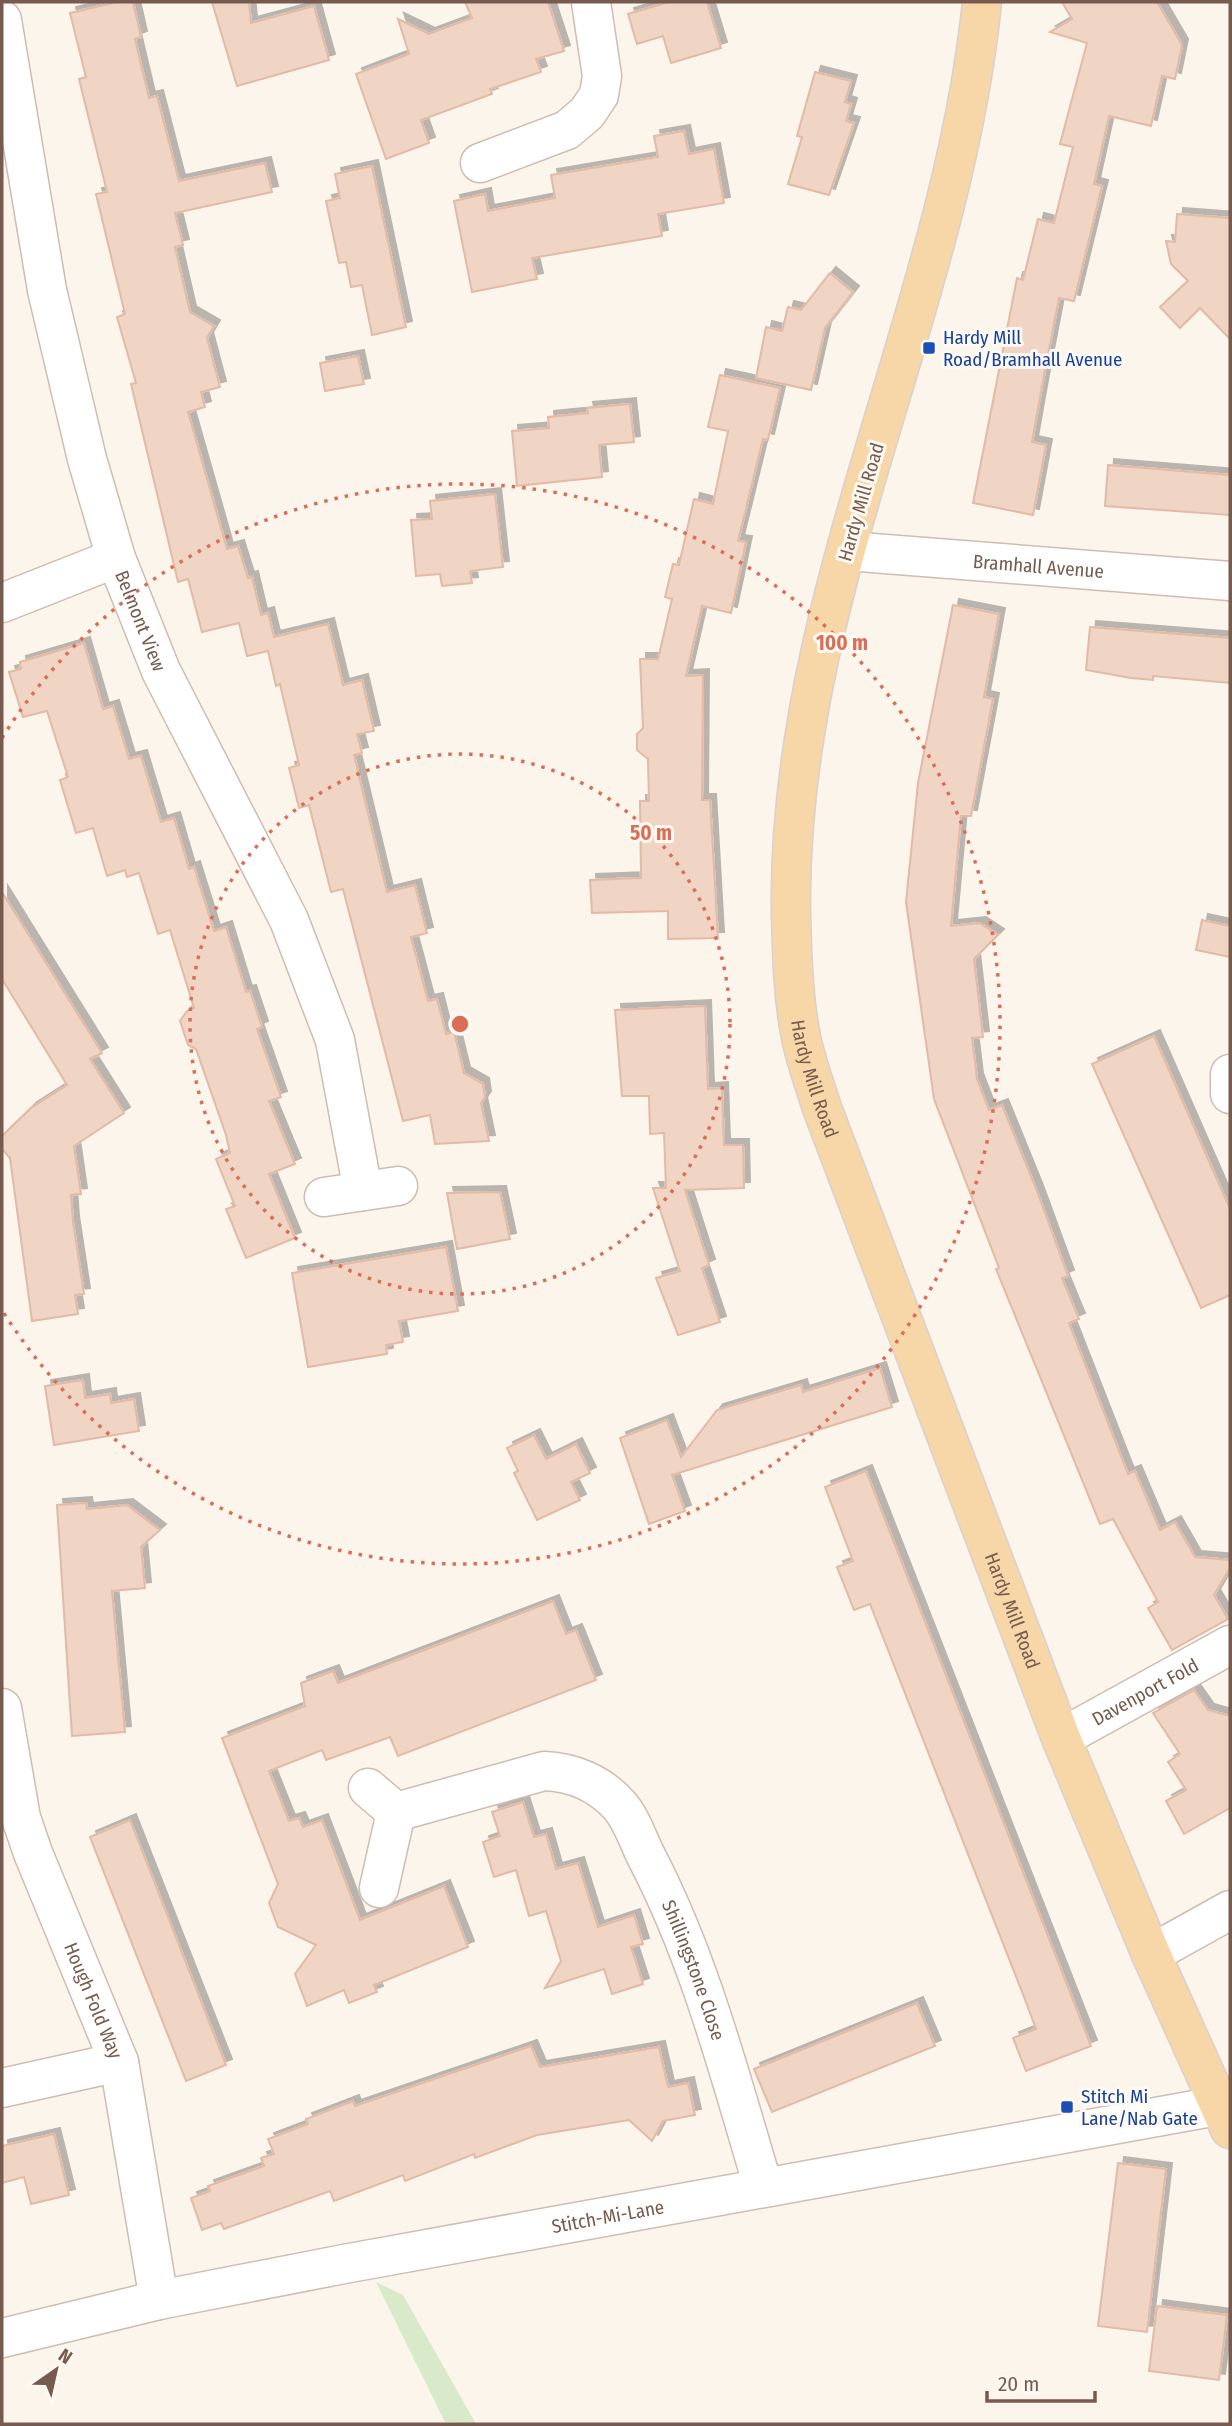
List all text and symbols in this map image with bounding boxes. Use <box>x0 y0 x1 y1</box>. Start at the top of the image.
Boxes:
place label: Hardy Mill Road/Bramhall Avenue <box>943 326 1122 371</box>
marker: Hardy Mill Road/Bramhall Avenue <box>921 340 937 356</box>
street label: Hardy Mill Road <box>833 440 889 564</box>
street label: Bramhall Avenue <box>972 549 1105 583</box>
street label: Belmont View <box>111 567 172 675</box>
text: 100 m <box>816 630 868 656</box>
text: 50 m <box>630 820 672 846</box>
centre of rings <box>448 1012 472 1036</box>
street label: Hardy Mill Road <box>787 1018 844 1141</box>
street label: Hardy Mill Road <box>980 1549 1045 1672</box>
street label: Davenport Fold <box>1088 1653 1202 1730</box>
street label: Shillingstone Close <box>657 1896 730 2043</box>
street label: Hough Fold Way <box>60 1939 128 2062</box>
place label: Stitch Mi Lane/Nab Gate <box>1081 2085 1198 2130</box>
marker: Stitch Mi Lane/Nab Gate <box>1059 2099 1075 2115</box>
street label: Stitch-Mi-Lane <box>550 2195 666 2238</box>
north arrow <box>21 2335 91 2405</box>
text: N <box>54 2344 76 2369</box>
scale bar <box>987 2360 1096 2404</box>
text: 20 m <box>998 2371 1039 2397</box>

